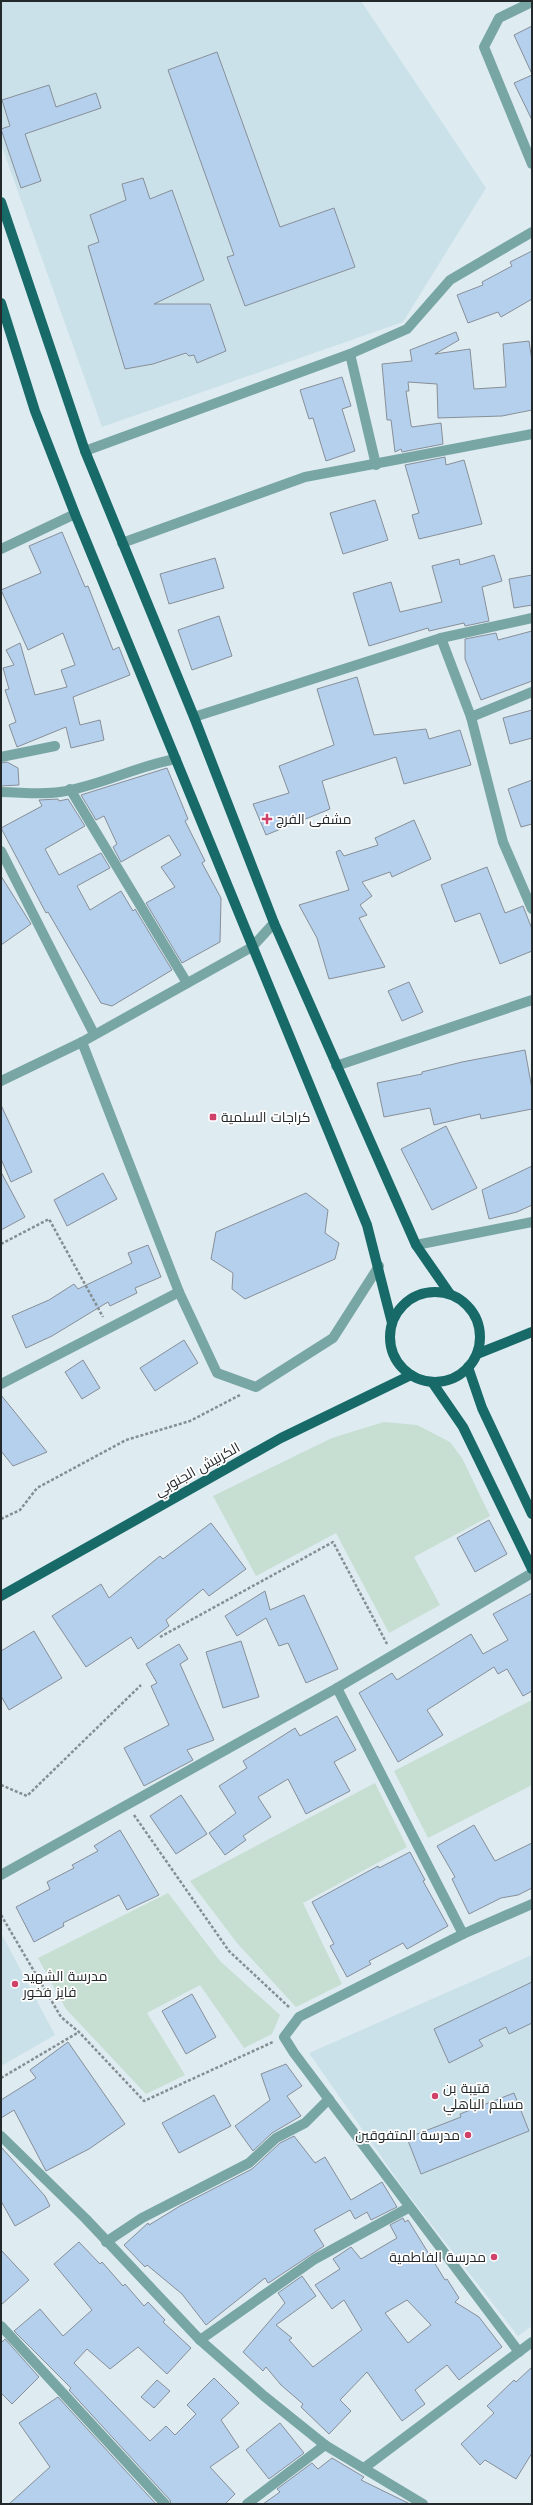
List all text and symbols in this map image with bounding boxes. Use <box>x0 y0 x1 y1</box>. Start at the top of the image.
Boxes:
place label: مشفى الفرج <box>276 809 351 829</box>
marker: مشفى الفرج <box>261 813 273 825</box>
place label: كراجات السلمية <box>221 1107 311 1127</box>
marker: كراجات السلمية <box>208 1112 218 1122</box>
street label: الكرنيش الجنوبي <box>151 1437 244 1503</box>
place label: مدرسة الشهيد فايز فخور <box>22 1966 108 2002</box>
marker: مدرسة الشهيد فايز فخور <box>10 1979 20 1989</box>
place label: قتيبة بن مسلم الباهلي <box>443 2078 524 2116</box>
marker: قتيبة بن مسلم الباهلي <box>430 2091 440 2101</box>
place label: مدرسة المتفوقين <box>355 2125 460 2145</box>
marker: مدرسة المتفوقين <box>463 2130 473 2140</box>
place label: مدرسة الفاطمية <box>389 2247 486 2267</box>
marker: مدرسة الفاطمية <box>489 2252 499 2262</box>

